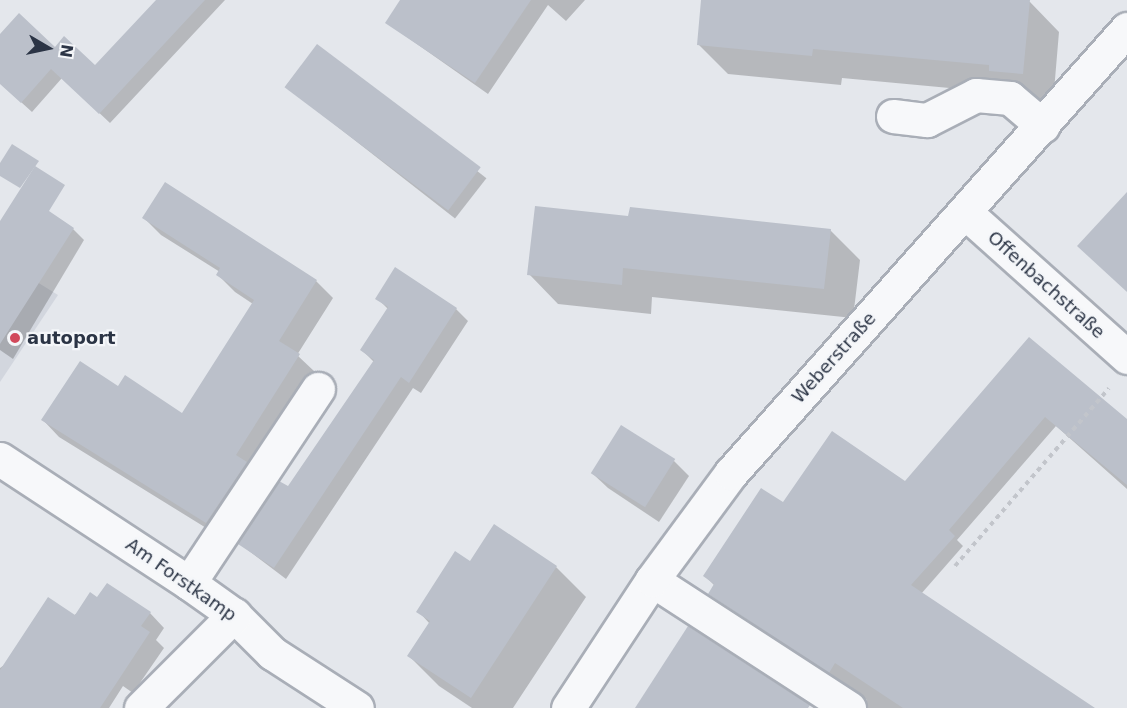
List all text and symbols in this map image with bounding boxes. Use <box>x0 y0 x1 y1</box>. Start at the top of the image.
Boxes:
north arrow <box>18 18 78 78</box>
text: N <box>56 43 77 59</box>
street label: Offenbachstraße <box>983 227 1109 343</box>
street label: Weberstraße <box>788 308 880 408</box>
place label: autoport <box>27 327 116 349</box>
marker: autoport <box>8 331 22 345</box>
street label: Am Forstkamp <box>121 534 241 626</box>

